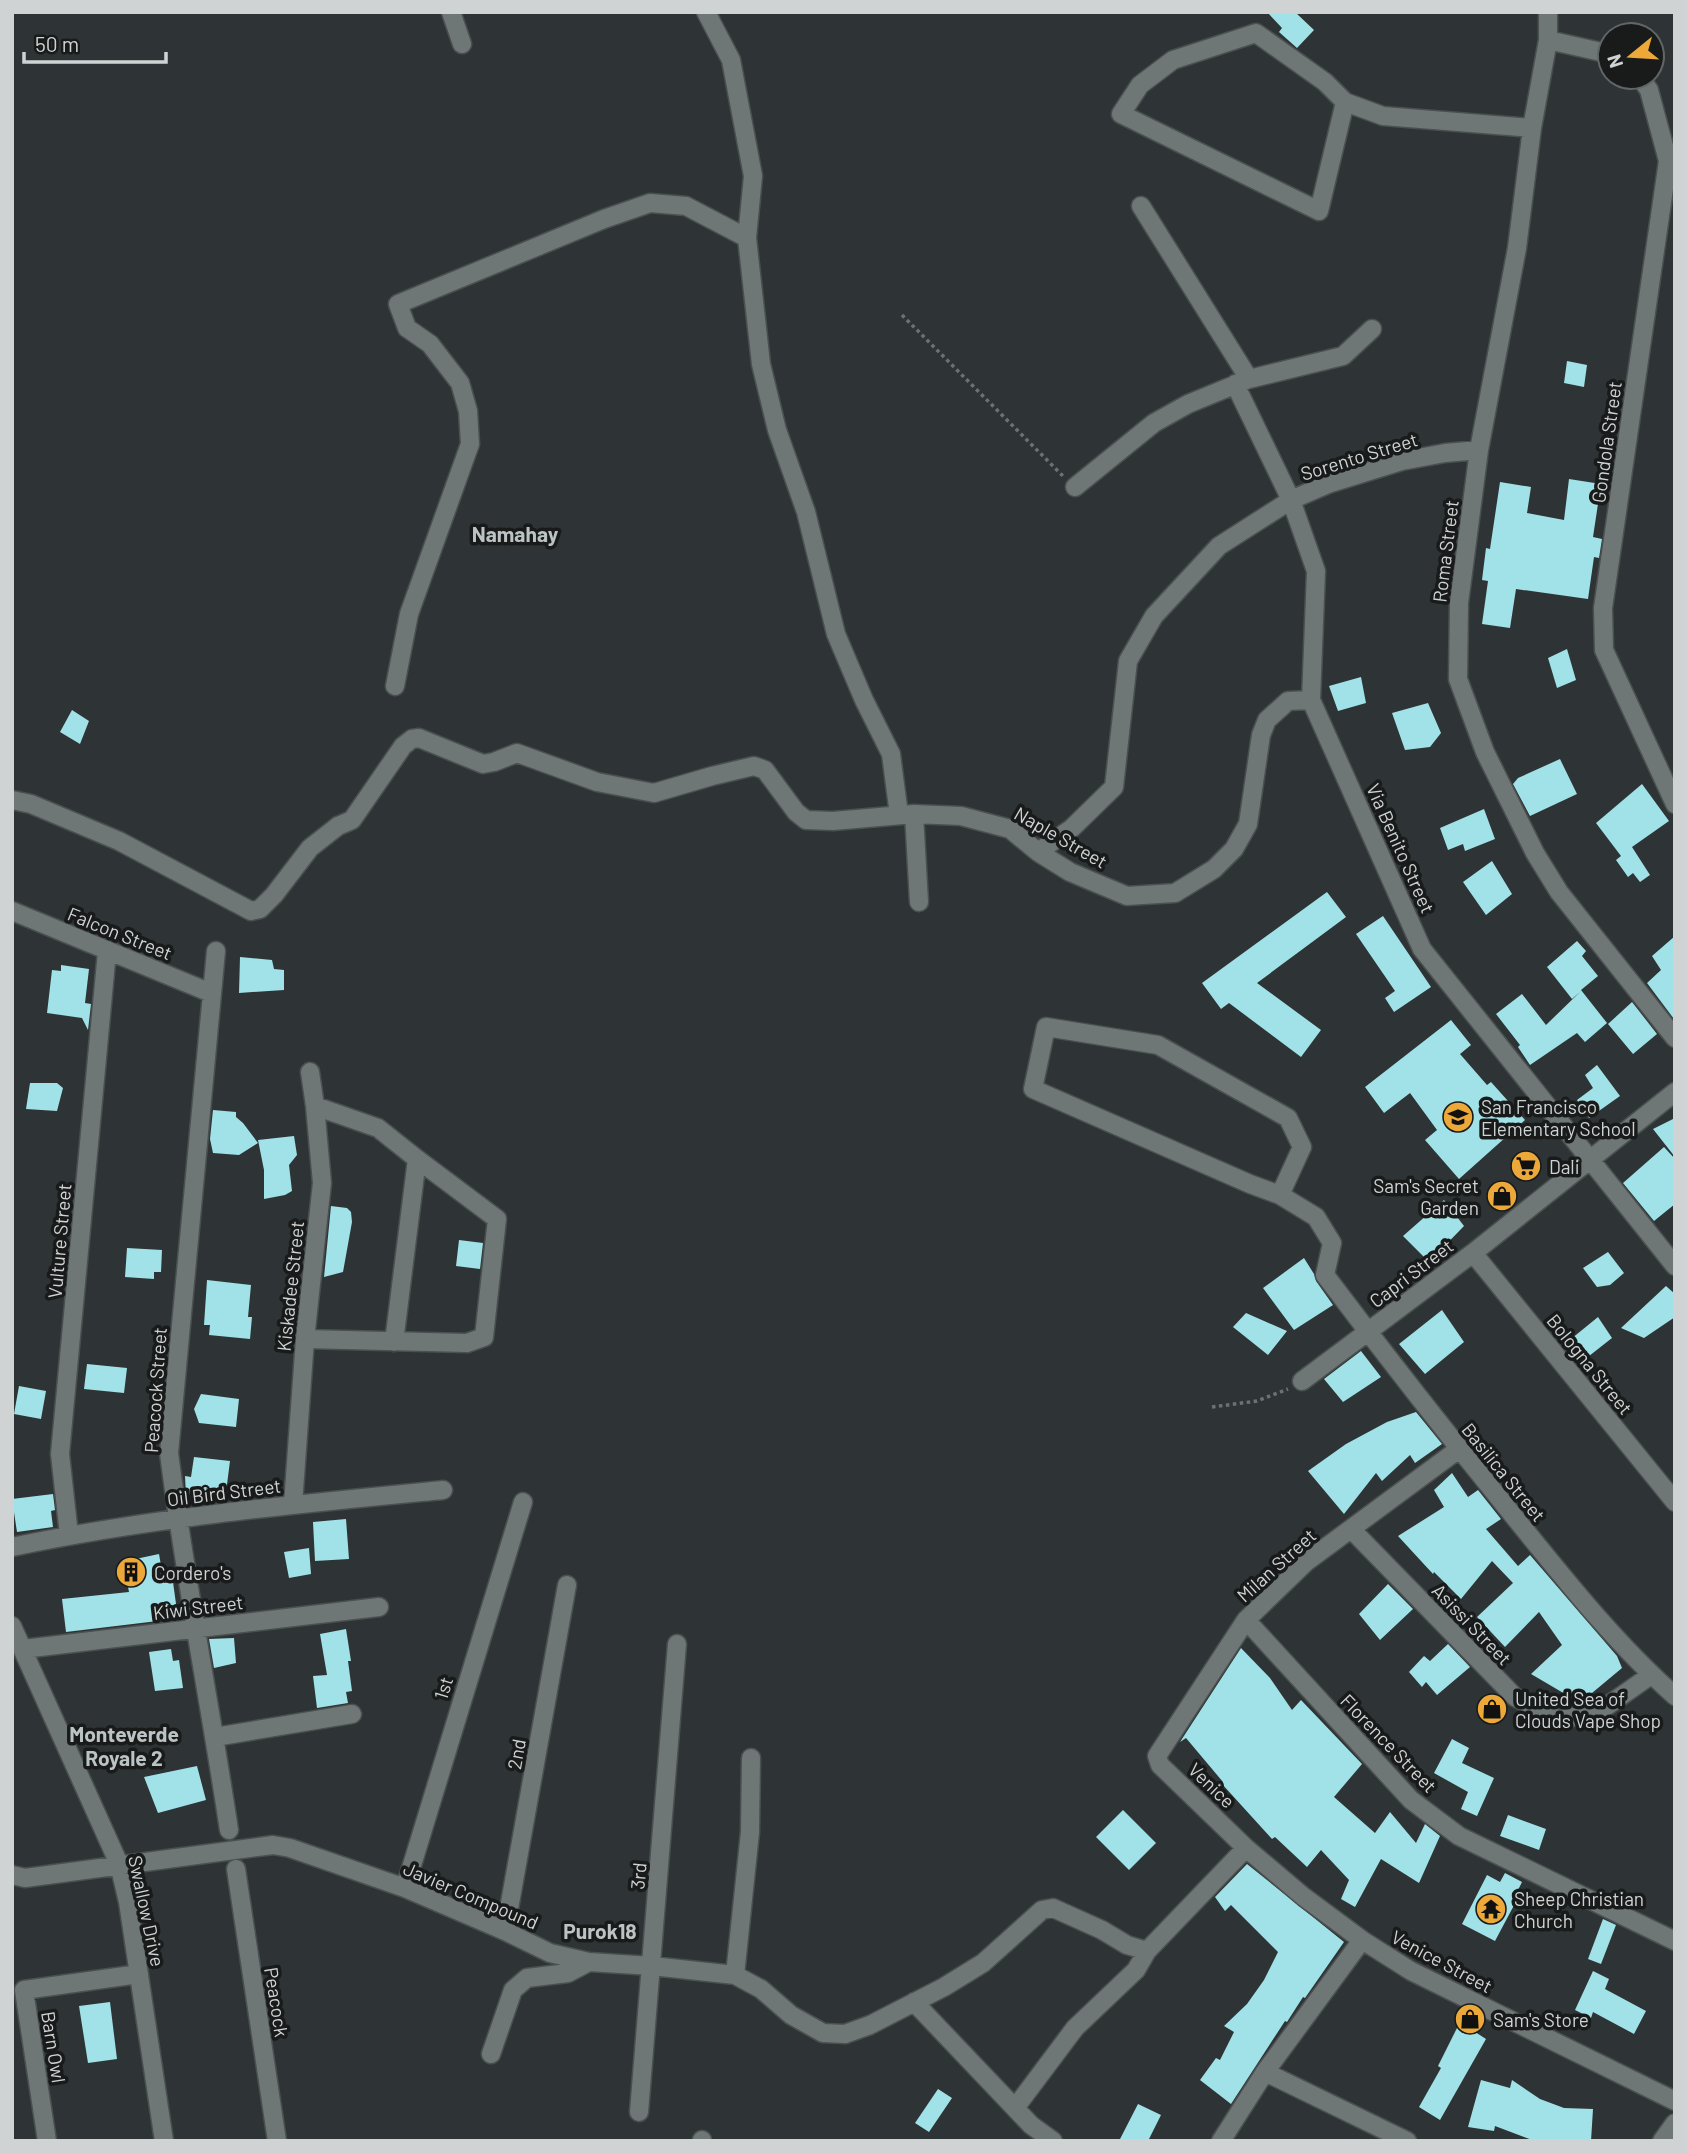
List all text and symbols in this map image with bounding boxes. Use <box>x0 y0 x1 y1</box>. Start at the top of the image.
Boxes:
scale bar <box>24 21 166 65</box>
north arrow <box>1596 21 1666 91</box>
text: 50 m <box>35 31 79 56</box>
text: N <box>1601 52 1627 71</box>
street label: Gondola Street <box>1586 380 1626 504</box>
street label: Sorento Street <box>1298 427 1420 485</box>
street label: Roma Street <box>1427 498 1463 604</box>
district label: Namahay <box>472 521 559 546</box>
street label: Via Benito Street <box>1362 780 1440 916</box>
street label: Naple Street <box>1011 801 1111 873</box>
street label: Falcon Street <box>65 902 175 964</box>
place label: San Francisco Elementary School <box>1481 1095 1636 1140</box>
school or university icon: San Francisco Elementary School <box>1441 1100 1475 1134</box>
supermarket icon: Dali <box>1509 1149 1543 1183</box>
place label: Dali <box>1549 1155 1580 1178</box>
place label: Sam's Secret Garden <box>1373 1174 1479 1219</box>
shop icon: Sam's Secret Garden <box>1485 1179 1519 1213</box>
street label: Vulture Street <box>43 1183 75 1299</box>
street label: Kiskadee Street <box>272 1220 308 1352</box>
street label: Capri Street <box>1365 1234 1457 1312</box>
street label: Bologna Street <box>1542 1309 1638 1419</box>
street label: Peacock Street <box>139 1326 171 1454</box>
street label: Basilica Street <box>1457 1418 1551 1526</box>
street label: Oil Bird Street <box>166 1474 282 1510</box>
street label: Milan Street <box>1232 1524 1320 1606</box>
building icon: Cordero's <box>114 1555 148 1589</box>
place label: Cordero's <box>154 1561 231 1584</box>
street label: Asissi Street <box>1428 1579 1516 1669</box>
street label: Kiwi Street <box>152 1590 244 1624</box>
street label: 1st <box>429 1674 457 1702</box>
place label: United Sea of Clouds Vape Shop <box>1515 1687 1661 1732</box>
street label: Florence Street <box>1336 1689 1442 1797</box>
shop icon: United Sea of Clouds Vape Shop <box>1475 1692 1509 1726</box>
district label: Monteverde Royale 2 <box>69 1721 179 1770</box>
street label: 2nd <box>502 1737 530 1771</box>
street label: Venice <box>1184 1757 1240 1813</box>
street label: Swallow Drive <box>124 1853 170 1969</box>
street label: Javier Compound <box>400 1856 542 1934</box>
street label: 3rd <box>625 1862 651 1890</box>
place label: Sheep Christian Church <box>1514 1887 1644 1932</box>
temple icon: Sheep Christian Church <box>1474 1892 1508 1926</box>
district label: Purok18 <box>563 1918 637 1943</box>
street label: Venice Street <box>1388 1925 1496 1997</box>
street label: Peacock <box>260 1966 294 2038</box>
shop icon: Sam's Store <box>1453 2002 1487 2036</box>
place label: Sam's Store <box>1493 2008 1589 2031</box>
street label: Barn Owl <box>37 2009 71 2085</box>

